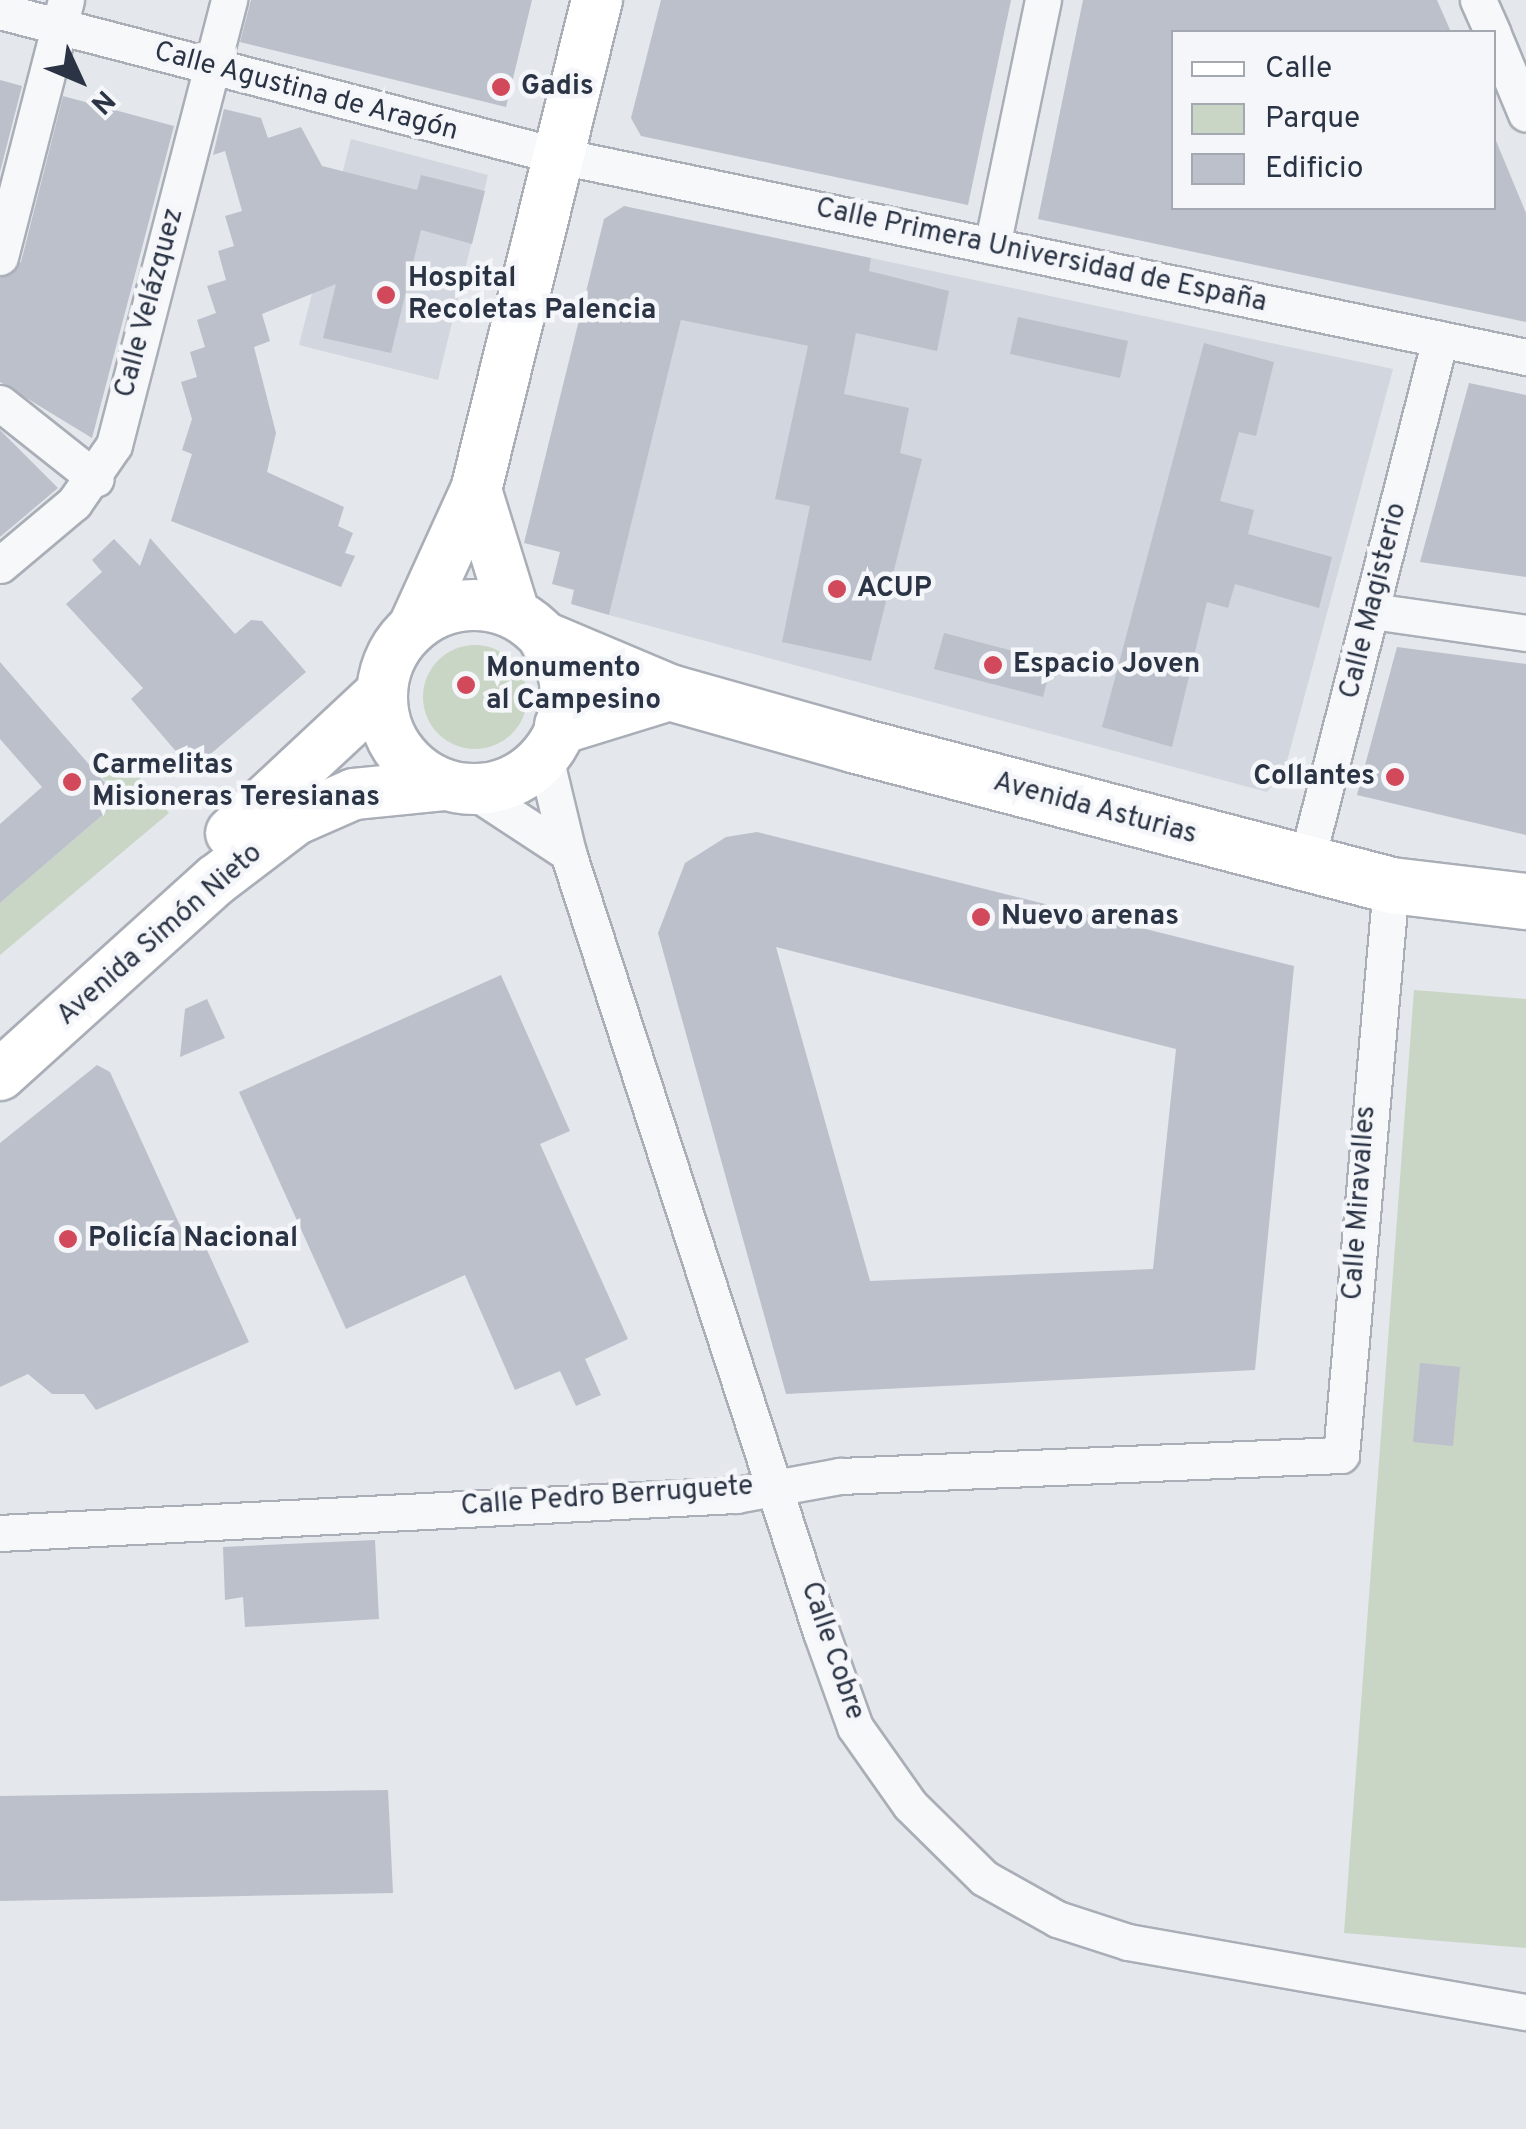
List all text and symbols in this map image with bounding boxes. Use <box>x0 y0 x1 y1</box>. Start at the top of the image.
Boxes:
north arrow <box>30 30 130 130</box>
legend <box>1171 30 1496 210</box>
street label: Calle Agustina de Aragón <box>149 35 463 149</box>
text: Calle <box>1265 51 1332 88</box>
place label: Gadis <box>521 70 594 104</box>
marker: Gadis <box>490 76 512 98</box>
text: N <box>82 81 122 121</box>
text: Parque <box>1265 101 1360 138</box>
text: Edificio <box>1265 151 1363 188</box>
street label: Calle Primera Universidad de España <box>812 192 1270 320</box>
street label: Calle Velázquez <box>108 204 192 402</box>
place label: Hospital Recoletas Palencia <box>408 262 656 328</box>
marker: Hospital Recoletas Palencia <box>373 282 399 308</box>
street label: Calle Magisterio <box>1333 499 1415 703</box>
place label: ACUP <box>857 572 932 606</box>
marker: ACUP <box>826 578 848 600</box>
place label: Espacio Joven <box>1013 648 1200 682</box>
place label: Monumento al Campesino <box>486 652 661 718</box>
marker: Espacio Joven <box>982 654 1004 676</box>
marker: Monumento al Campesino <box>455 674 477 696</box>
place label: Carmelitas Misioneras Teresianas <box>92 749 380 815</box>
place label: Collantes <box>1253 760 1375 794</box>
street label: Avenida Asturias <box>989 766 1201 852</box>
marker: Collantes <box>1384 766 1406 788</box>
marker: Carmelitas Misioneras Teresianas <box>61 771 83 793</box>
street label: Avenida Simón Nieto <box>51 837 269 1033</box>
place label: Nuevo arenas <box>1001 900 1179 934</box>
marker: Nuevo arenas <box>970 906 992 928</box>
street label: Calle Miravalles <box>1336 1105 1384 1301</box>
place label: Policía Nacional <box>88 1222 298 1256</box>
marker: Policía Nacional <box>57 1228 79 1250</box>
street label: Calle Pedro Berruguete <box>460 1470 754 1524</box>
street label: Calle Cobre <box>793 1578 871 1724</box>

